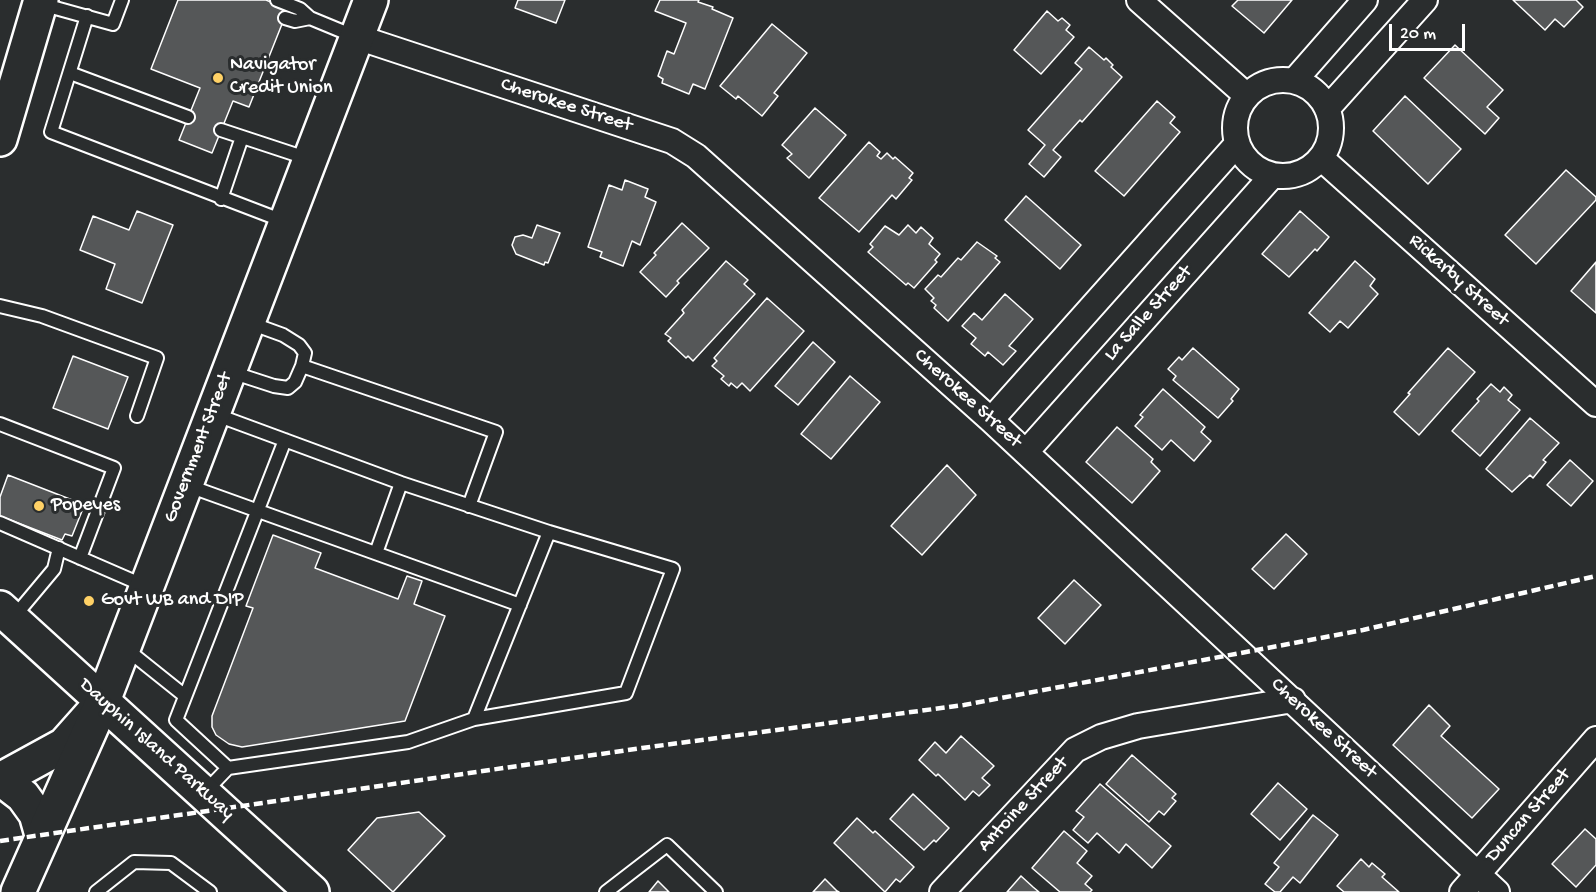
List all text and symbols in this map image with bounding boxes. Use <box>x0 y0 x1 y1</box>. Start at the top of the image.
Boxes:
scale bar <box>1392 12 1468 50</box>
text: 20 m <box>1400 24 1436 45</box>
place label: Navigator Credit Union <box>230 54 332 101</box>
marker: Navigator Credit Union <box>211 71 225 85</box>
street label: Cherokee Street <box>497 73 635 139</box>
street label: Rickarby Street <box>1403 230 1513 332</box>
street label: La Salle Street <box>1100 261 1198 367</box>
street label: Cherokee Street <box>908 344 1026 454</box>
street label: Government Street <box>159 369 239 527</box>
place label: Popeyes <box>51 494 120 518</box>
marker: Popeyes <box>32 499 46 513</box>
place label: Govt WB and DIP <box>101 589 244 613</box>
marker: Govt WB and DIP <box>82 594 96 608</box>
street label: Dauphin Island Parkway <box>73 674 239 826</box>
street label: Cherokee Street <box>1265 674 1381 784</box>
street label: Antoine Street <box>974 752 1074 858</box>
street label: Duncan Street <box>1481 764 1577 868</box>

